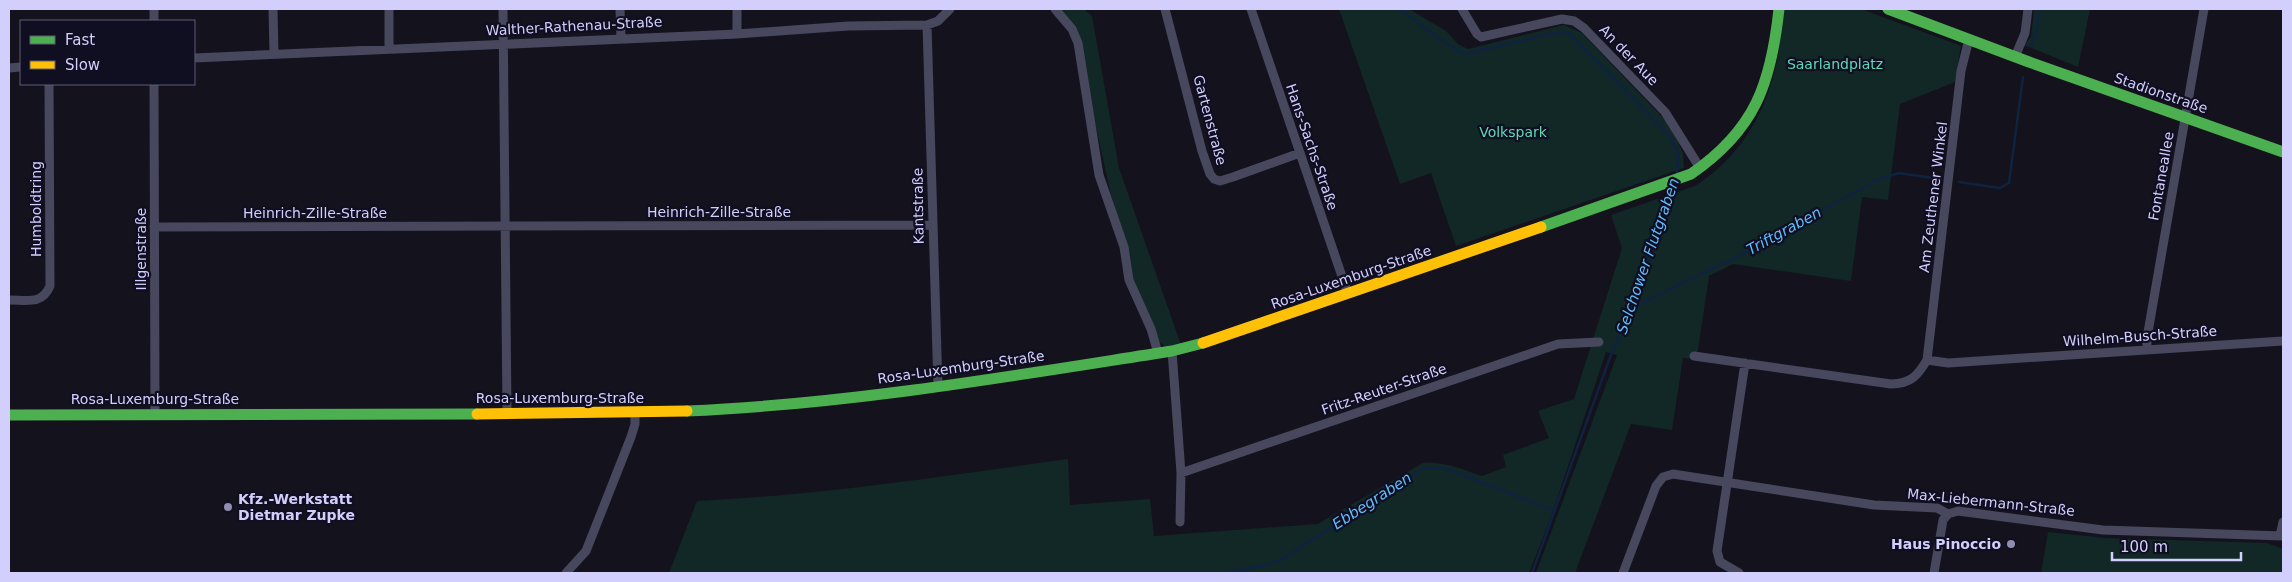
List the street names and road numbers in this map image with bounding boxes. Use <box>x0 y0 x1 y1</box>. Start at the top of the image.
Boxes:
street label: Walther-Rathenau-Straße <box>485 13 663 39</box>
street label: An der Aue <box>1596 22 1662 88</box>
street label: Stadionstraße <box>2112 70 2210 116</box>
street label: Gartenstraße <box>1190 73 1230 167</box>
street label: Hans-Sachs-Straße <box>1283 82 1341 212</box>
street label: Am Zeuthener Winkel <box>1916 121 1950 273</box>
street label: Fontaneallee <box>2145 130 2177 222</box>
street label: Humboldtring <box>28 161 44 257</box>
street label: Kantstraße <box>909 168 927 244</box>
street label: Heinrich-Zille-Straße <box>647 204 791 220</box>
street label: Heinrich-Zille-Straße <box>243 205 387 221</box>
street label: Illgenstraße <box>133 208 149 290</box>
street label: Rosa-Luxemburg-Straße <box>1269 242 1433 312</box>
street label: Wilhelm-Busch-Straße <box>2062 323 2218 349</box>
street label: Rosa-Luxemburg-Straße <box>876 347 1046 387</box>
street label: Fritz-Reuter-Straße <box>1319 360 1449 418</box>
street label: Rosa-Luxemburg-Straße <box>476 390 644 406</box>
street label: Rosa-Luxemburg-Straße <box>71 391 239 407</box>
street label: Max-Liebermann-Straße <box>1906 485 2076 519</box>

